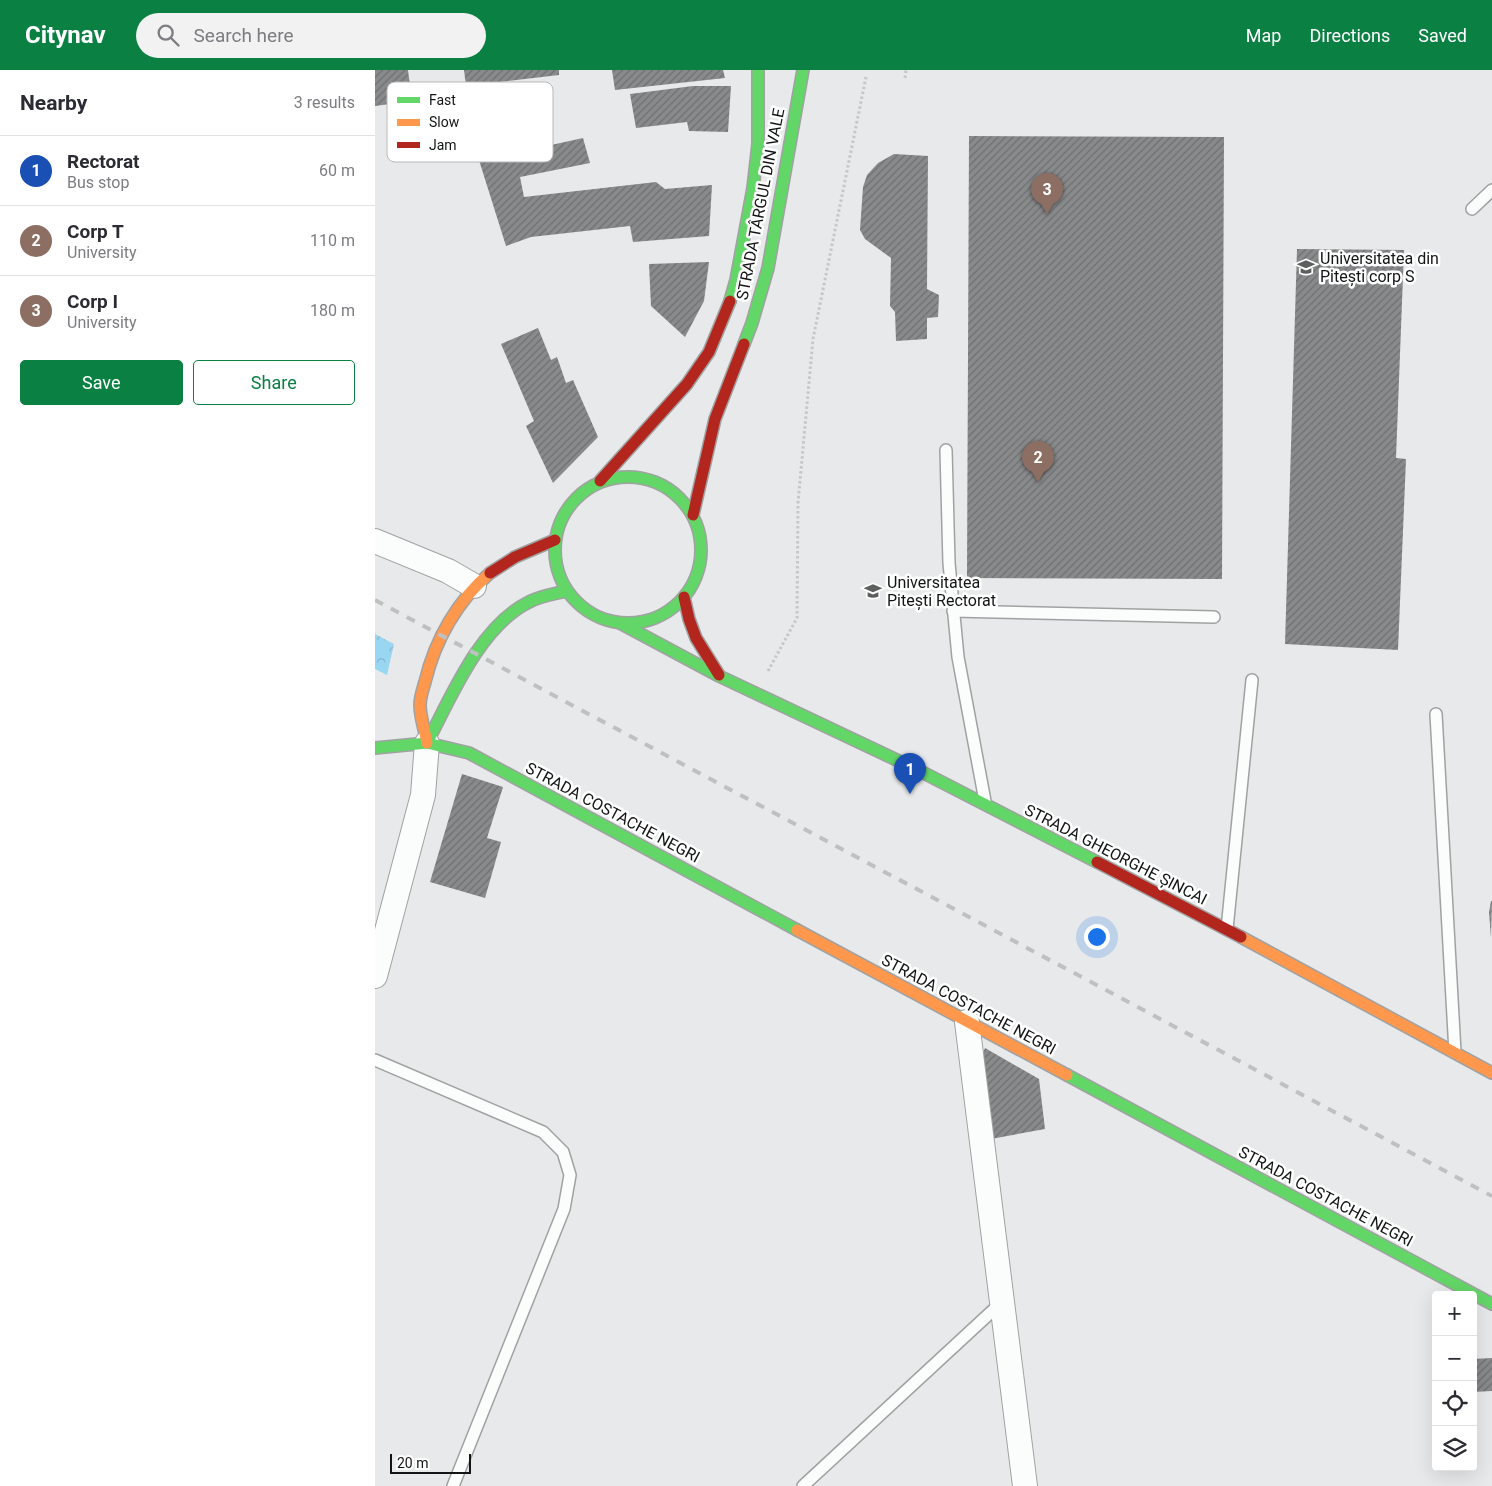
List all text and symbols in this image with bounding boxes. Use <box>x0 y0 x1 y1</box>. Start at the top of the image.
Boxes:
search box <box>136 13 486 58</box>
text: Citynav <box>25 21 106 49</box>
icon: search <box>154 21 182 49</box>
text: Search here <box>194 24 294 47</box>
text: Map <box>1246 25 1281 46</box>
text: Directions <box>1309 25 1390 46</box>
text: Saved <box>1418 25 1467 46</box>
legend <box>387 82 553 162</box>
text: Nearby <box>20 91 87 115</box>
text: Fast <box>429 92 456 108</box>
text: 3 results <box>294 93 355 112</box>
street label: STRADA TÂRGUL DIN VALE <box>733 107 788 302</box>
text: Slow <box>429 114 460 130</box>
text: Jam <box>429 137 457 153</box>
text: Rectorat <box>67 150 139 173</box>
text: 1 <box>31 161 41 180</box>
text: 60 m <box>319 161 355 180</box>
text: Bus stop <box>67 173 129 192</box>
pin: 3 <box>1031 173 1063 214</box>
text: Corp T <box>67 220 124 243</box>
text: 2 <box>31 231 41 250</box>
text: 110 m <box>310 231 355 250</box>
text: University <box>67 243 137 262</box>
place label: Universitatea din Pitești corp S <box>1320 249 1439 287</box>
school or university icon: Universitatea din Pitești corp S <box>1296 257 1316 277</box>
text: Corp I <box>67 290 118 313</box>
text: 3 <box>31 301 41 320</box>
text: 180 m <box>310 301 355 320</box>
text: University <box>67 313 137 332</box>
button: Save <box>20 360 183 405</box>
button: Share <box>193 360 355 405</box>
pin: 2 <box>1022 441 1054 482</box>
place label: Universitatea Pitești Rectorat <box>887 573 996 611</box>
school or university icon: Universitatea Pitești Rectorat <box>863 581 883 601</box>
pin: 1 <box>894 753 926 794</box>
street label: STRADA COSTACHE NEGRI <box>522 758 703 867</box>
street label: STRADA GHEORGHE ȘINCAI <box>1021 800 1210 910</box>
your location <box>1084 924 1110 950</box>
street label: STRADA COSTACHE NEGRI <box>878 950 1059 1059</box>
street label: STRADA COSTACHE NEGRI <box>1235 1142 1416 1251</box>
map controls <box>1432 1291 1477 1471</box>
button: + <box>1432 1291 1477 1336</box>
button: − <box>1432 1336 1477 1381</box>
button: locate <box>1432 1381 1477 1426</box>
button: layers <box>1432 1426 1477 1471</box>
scale bar <box>390 1451 471 1474</box>
text: 20 m <box>397 1455 429 1471</box>

